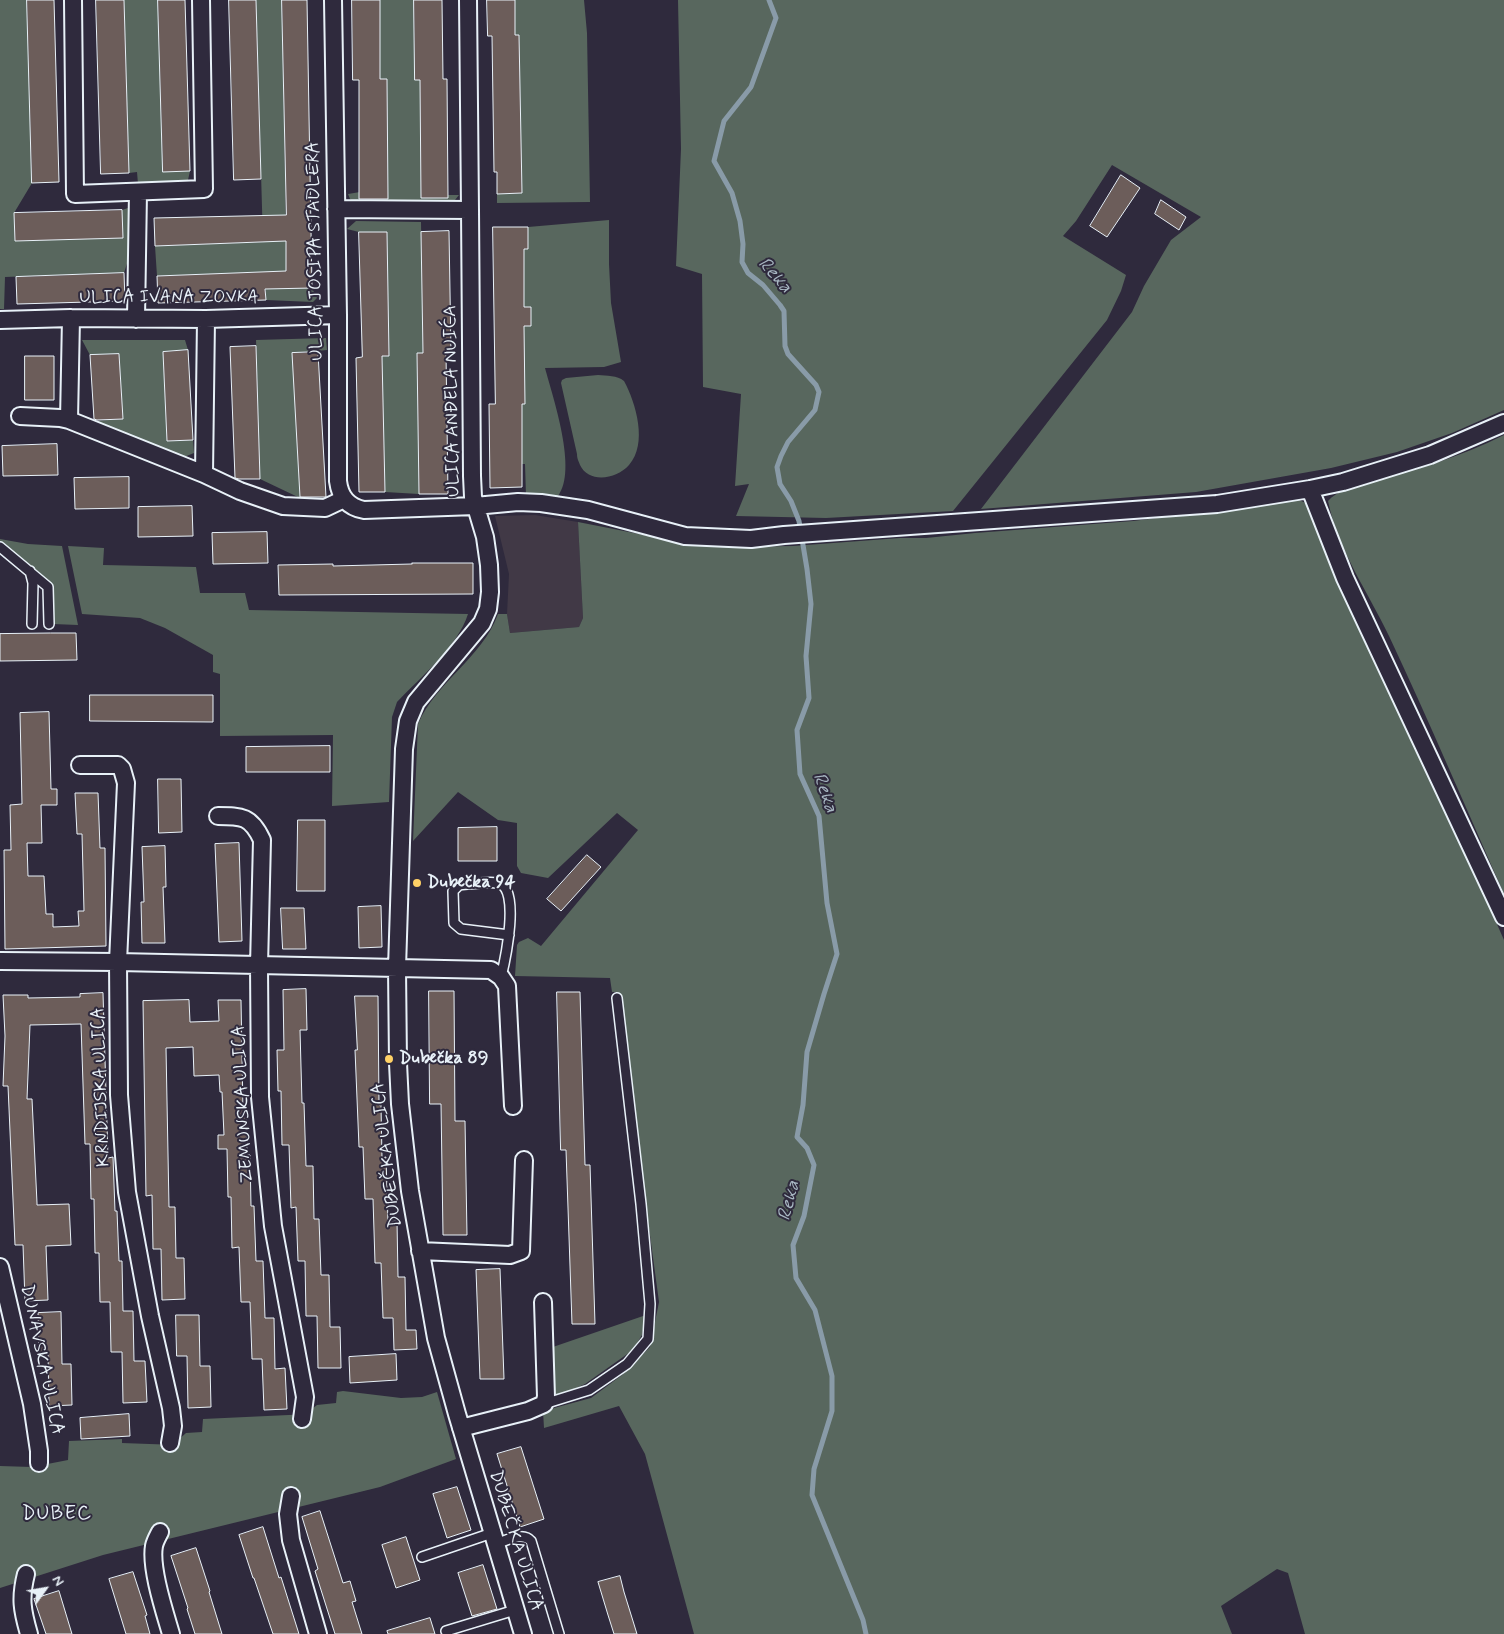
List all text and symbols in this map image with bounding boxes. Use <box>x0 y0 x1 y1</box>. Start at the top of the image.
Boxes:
street label: ULICA JOSIPA STADLERA <box>303 141 329 361</box>
water label: Reka <box>752 253 796 299</box>
street label: ULICA IVANA ZOVKA <box>79 287 259 309</box>
street label: ULICA ANĐELA NUIĆA <box>441 305 465 497</box>
water label: Reka <box>806 770 842 816</box>
place label: Dubečka 94 <box>427 872 515 894</box>
marker: Dubečka 94 <box>411 877 423 889</box>
street label: KRNDIJSKA ULICA <box>88 1007 116 1167</box>
street label: ZEMUNSKA ULICA <box>229 1025 259 1183</box>
place label: Dubečka 89 <box>399 1048 488 1070</box>
marker: Dubečka 89 <box>383 1053 395 1065</box>
street label: DUBEČKA ULICA <box>368 1081 408 1229</box>
water label: Reka <box>774 1179 806 1223</box>
street label: DUNAVSKA ULICA <box>15 1283 67 1437</box>
street label: DUBEČKA ULICA <box>483 1468 547 1614</box>
district label: DUBEC <box>21 1503 93 1527</box>
north arrow <box>20 1564 70 1614</box>
text: N <box>48 1572 68 1590</box>

